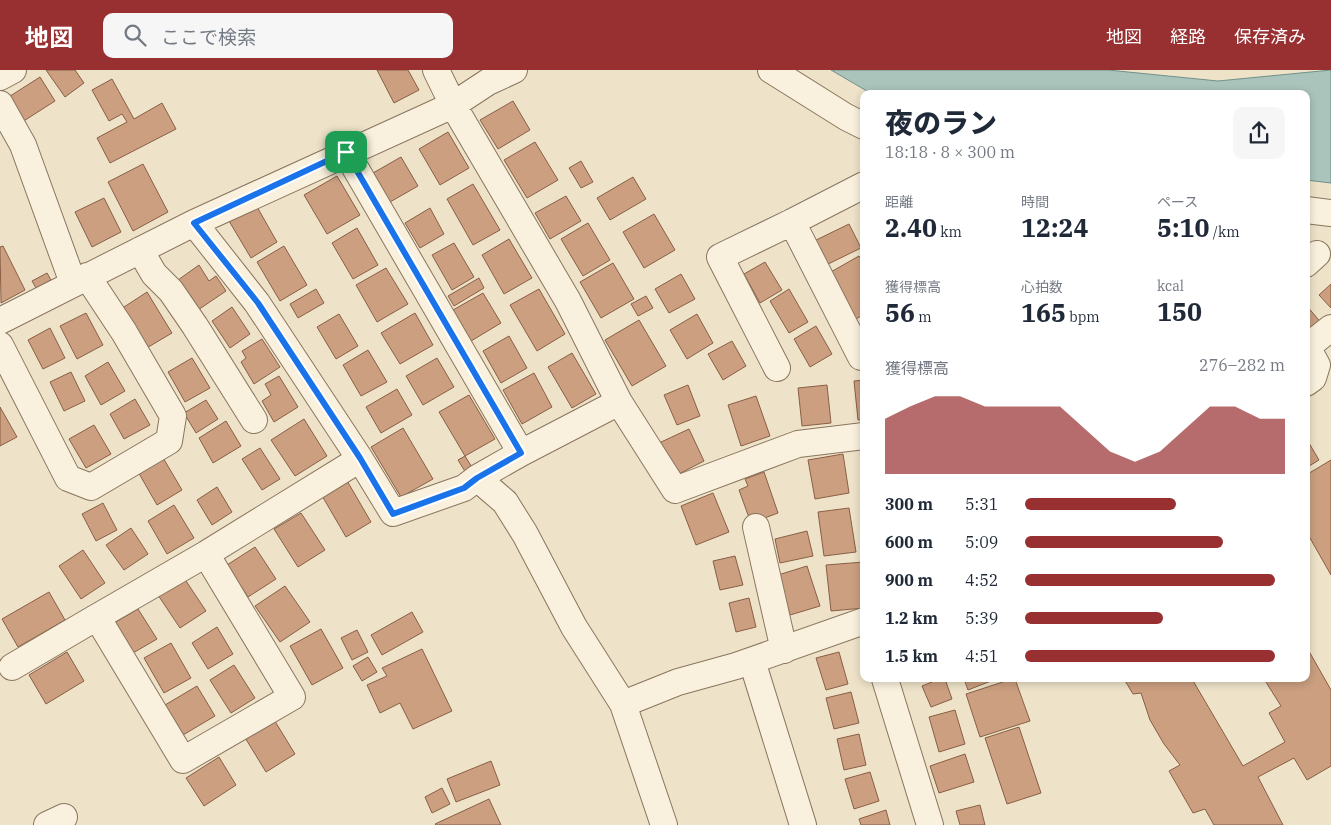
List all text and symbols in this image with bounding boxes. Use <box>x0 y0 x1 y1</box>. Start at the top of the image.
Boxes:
search box <box>103 13 453 58</box>
text: 地図 <box>25 21 73 53</box>
icon: search <box>121 21 149 49</box>
text: ここで検索 <box>161 25 256 49</box>
text: 地図 <box>1106 25 1142 48</box>
text: 経路 <box>1170 25 1206 48</box>
text: 保存済み <box>1234 25 1306 48</box>
text: 夜のラン <box>885 104 997 141</box>
button: share <box>1233 107 1285 159</box>
pin <box>325 131 367 173</box>
icon: arrive <box>332 138 360 166</box>
text: 18:18 · 8 × 300 m <box>885 142 1015 162</box>
text: 距離 <box>885 193 913 211</box>
text: 時間 <box>1021 193 1049 211</box>
text: ペース <box>1157 193 1198 211</box>
text: 2.40 <box>885 211 937 244</box>
text: 12:24 <box>1021 211 1089 244</box>
text: 5:10 <box>1157 211 1210 244</box>
text: km <box>937 223 962 241</box>
text: /km <box>1210 223 1239 241</box>
text: kcal <box>1157 277 1184 295</box>
text: 獲得標高 <box>885 278 941 296</box>
text: 心拍数 <box>1021 278 1063 296</box>
text: 150 <box>1157 295 1202 328</box>
text: 56 <box>885 296 915 329</box>
text: 165 <box>1021 296 1066 329</box>
text: m <box>915 308 932 326</box>
text: bpm <box>1066 308 1100 326</box>
text: 276–282 m <box>1199 355 1285 375</box>
text: 獲得標高 <box>885 358 949 378</box>
text: 300 m <box>885 494 933 514</box>
text: 5:31 <box>965 494 998 514</box>
text: 600 m <box>885 532 933 552</box>
text: 5:09 <box>965 532 998 552</box>
text: 900 m <box>885 570 933 590</box>
text: 4:52 <box>965 570 998 590</box>
text: 1.2 km <box>885 608 938 628</box>
text: 5:39 <box>965 608 998 628</box>
text: 1.5 km <box>885 646 938 666</box>
text: 4:51 <box>965 646 998 666</box>

